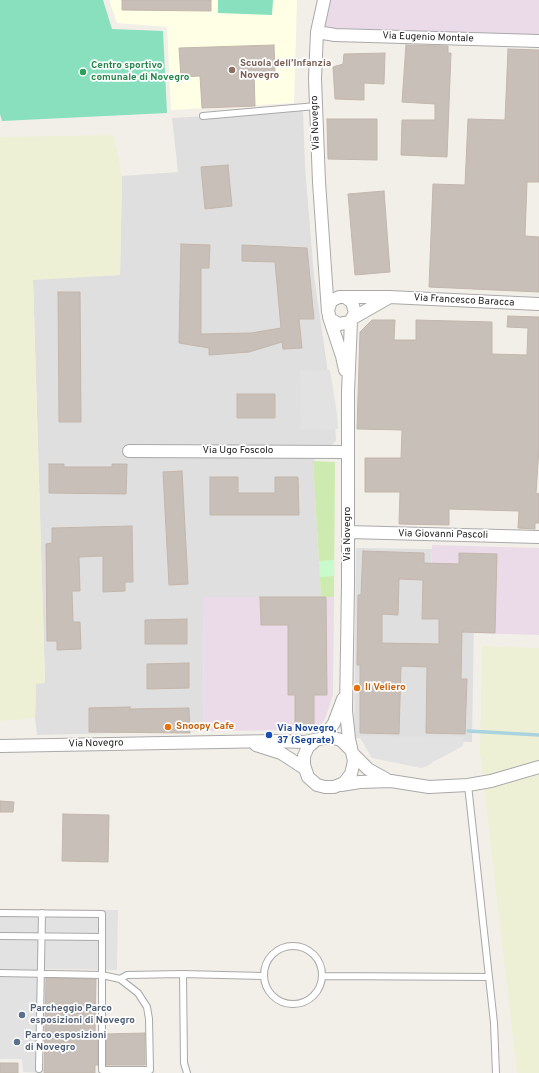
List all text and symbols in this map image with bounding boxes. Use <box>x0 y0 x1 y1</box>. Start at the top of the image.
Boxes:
street label: Via Eugenio Montale <box>382 30 474 46</box>
place label: Scuola dell’Infanzia Novegro <box>240 58 331 82</box>
place label: Centro sportivo comunale di Novegro <box>91 60 190 84</box>
marker: Scuola dell’Infanzia Novegro <box>227 65 237 75</box>
marker: Centro sportivo comunale di Novegro <box>78 67 88 77</box>
street label: Via Novegro <box>309 95 323 151</box>
street label: Via Francesco Baracca <box>413 292 515 310</box>
street label: Via Ugo Foscolo <box>203 445 273 457</box>
street label: Via Novegro <box>342 507 354 561</box>
street label: Via Giovanni Pascoli <box>398 528 488 542</box>
place label: Il Veliero <box>365 682 406 694</box>
marker: Il Veliero <box>352 683 362 693</box>
place label: Snoopy Cafe <box>176 721 234 733</box>
marker: Snoopy Cafe <box>163 722 173 732</box>
place label: Via Novegro, 37 (Segrate) <box>277 723 336 746</box>
marker: Via Novegro, 37 (Segrate) <box>264 730 274 740</box>
street label: Via Novegro <box>68 738 124 750</box>
place label: Parcheggio Parco esposizioni di Novegro <box>30 1003 135 1026</box>
marker: Parcheggio Parco esposizioni di Novegro <box>17 1010 27 1020</box>
place label: Parco esposizioni di Novegro <box>25 1030 106 1054</box>
marker: Parco esposizioni di Novegro <box>12 1037 22 1047</box>

